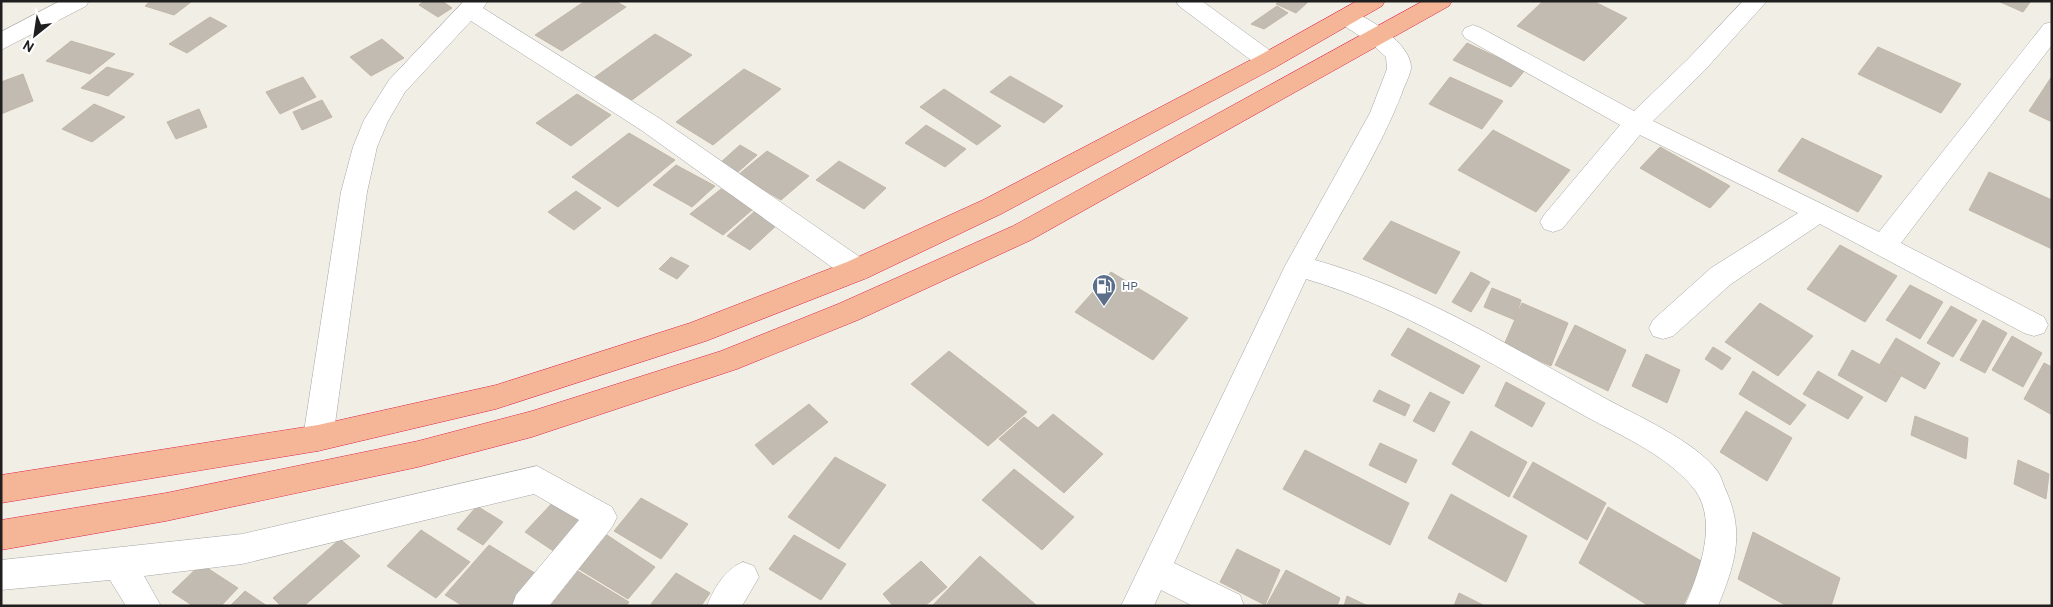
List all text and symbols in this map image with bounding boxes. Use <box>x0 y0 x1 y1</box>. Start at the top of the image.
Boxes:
north arrow <box>10 10 60 60</box>
text: N <box>21 35 38 55</box>
fuel station icon: HP <box>1091 273 1117 307</box>
place label: HP <box>1122 279 1138 295</box>

